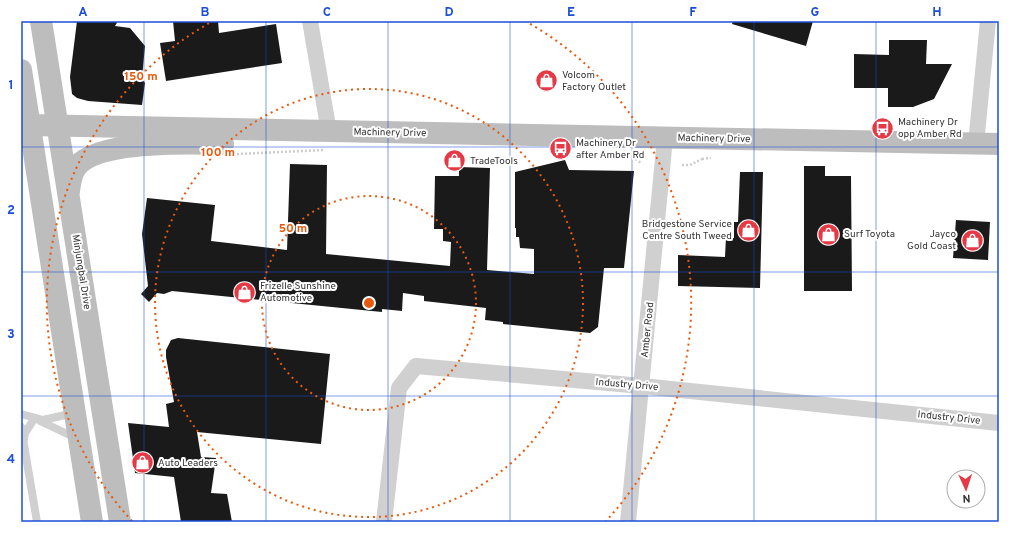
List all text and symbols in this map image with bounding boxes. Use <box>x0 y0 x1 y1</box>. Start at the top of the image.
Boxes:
text: A <box>78 5 88 21</box>
text: B <box>201 5 210 21</box>
text: C <box>323 5 331 21</box>
text: D <box>444 5 454 21</box>
text: E <box>567 5 575 21</box>
text: F <box>689 5 697 21</box>
text: G <box>811 5 820 21</box>
text: H <box>932 5 942 21</box>
shop icon: Volcom Factory Outlet <box>533 68 559 94</box>
text: 150 m <box>124 69 158 85</box>
place label: Volcom Factory Outlet <box>562 69 626 94</box>
text: 1 <box>8 78 14 94</box>
bus stop icon: Machinery Dr opp Amber Rd <box>870 115 896 141</box>
place label: Machinery Dr opp Amber Rd <box>898 116 962 141</box>
street label: Machinery Drive <box>353 126 427 140</box>
street label: Machinery Drive <box>677 132 751 146</box>
bus stop icon: Machinery Dr after Amber Rd <box>548 136 574 162</box>
place label: Machinery Dr after Amber Rd <box>576 137 644 162</box>
text: 100 m <box>201 145 235 161</box>
shop icon: TradeTools <box>442 148 468 174</box>
place label: TradeTools <box>470 155 518 168</box>
text: 2 <box>7 203 15 219</box>
shop icon: Bridgestone Service Centre South Tweed <box>735 217 761 243</box>
place label: Bridgestone Service Centre South Tweed <box>642 218 732 243</box>
text: 50 m <box>279 221 307 237</box>
shop icon: Surf Toyota <box>815 221 841 247</box>
shop icon: Jayco Gold Coast <box>959 227 985 253</box>
place label: Surf Toyota <box>844 228 895 241</box>
place label: Jayco Gold Coast <box>907 228 956 253</box>
street label: Minjungbal Drive <box>69 234 93 310</box>
shop icon: Frizelle Sunshine Automotive <box>232 279 258 305</box>
place label: Frizelle Sunshine Automotive <box>260 280 336 305</box>
centre of rings <box>362 296 376 310</box>
street label: Amber Road <box>639 302 657 358</box>
text: 3 <box>7 327 15 343</box>
street label: Industry Drive <box>595 376 659 394</box>
street label: Industry Drive <box>917 408 981 428</box>
shop icon: Auto Leaders <box>130 450 156 476</box>
text: 4 <box>7 452 15 468</box>
place label: Auto Leaders <box>158 457 218 470</box>
north arrow <box>946 469 986 509</box>
text: N <box>962 491 971 505</box>

